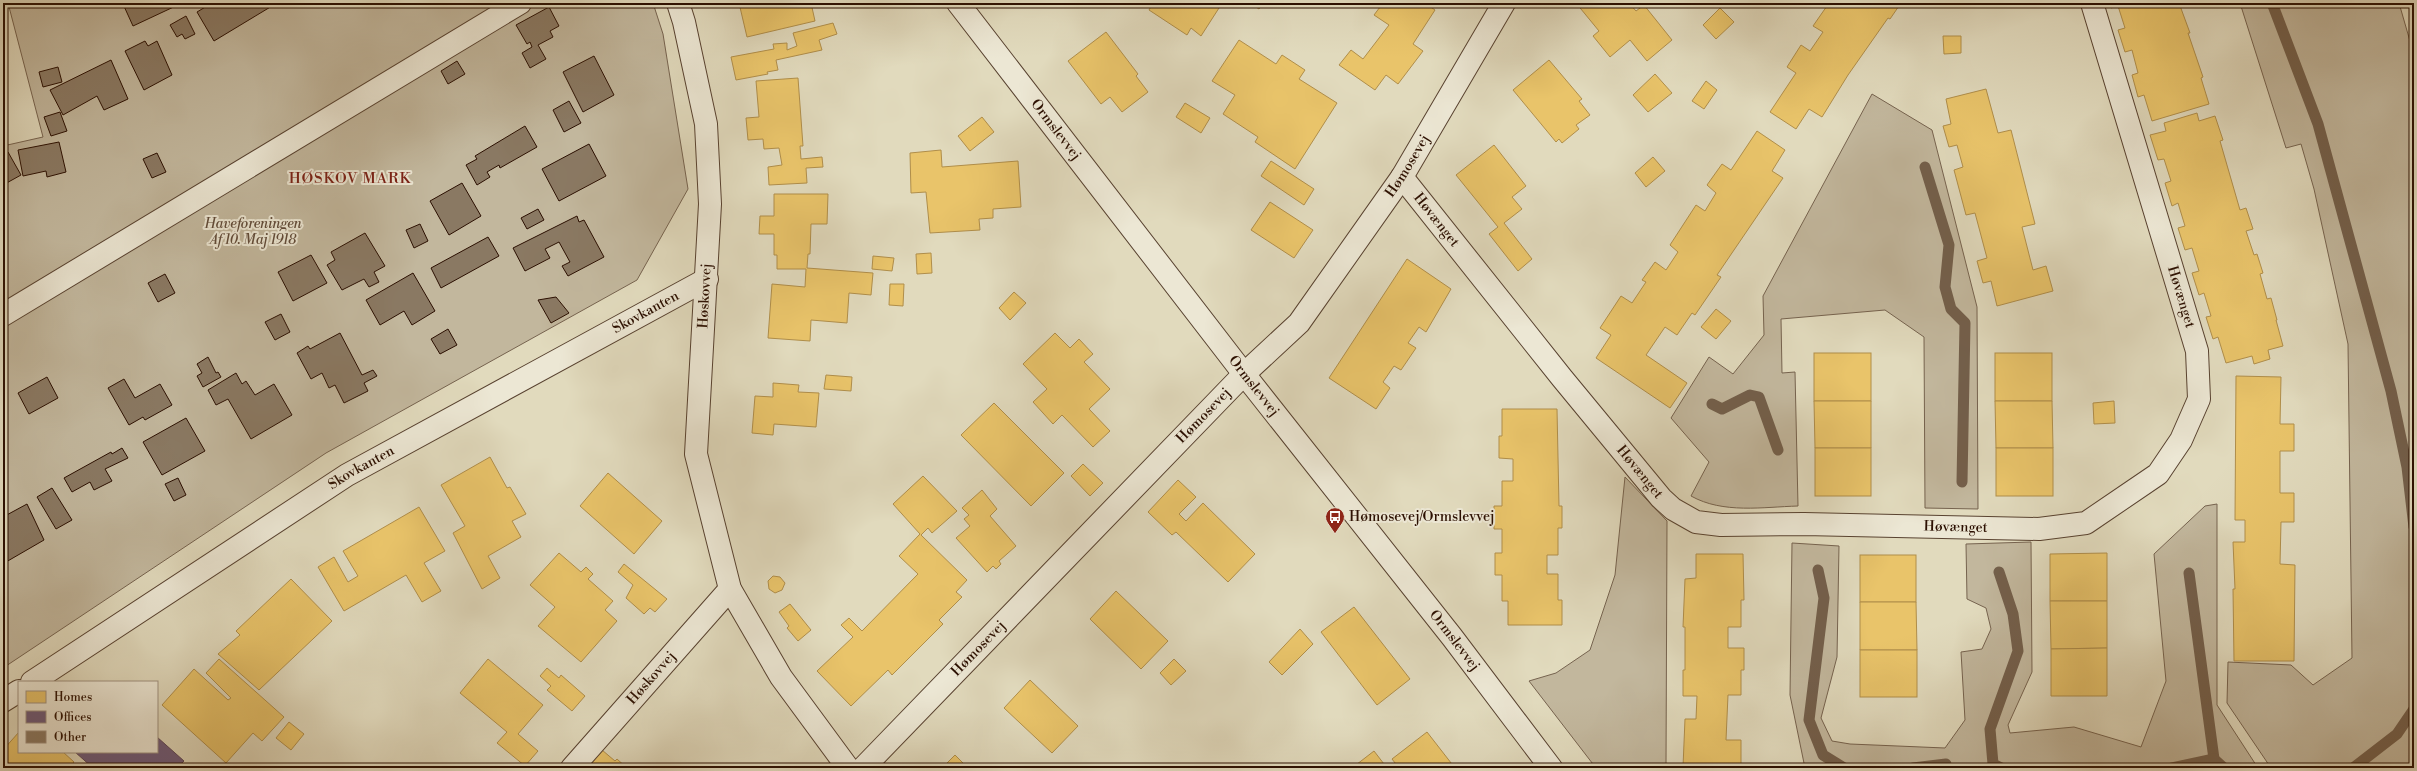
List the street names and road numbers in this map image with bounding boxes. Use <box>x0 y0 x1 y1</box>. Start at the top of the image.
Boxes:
street label: Ormslevvej <box>1026 96 1085 164</box>
street label: Hømosevej <box>1381 131 1434 201</box>
street label: Høvænget <box>1409 189 1463 251</box>
street label: Høskovvej <box>694 263 716 329</box>
street label: Høvænget <box>2163 264 2199 330</box>
street label: Skovkanten <box>609 287 683 338</box>
street label: Ormslevvej <box>1224 352 1283 420</box>
street label: Hømosevej <box>1173 384 1235 447</box>
street label: Skovkanten <box>325 442 398 494</box>
street label: Høvænget <box>1612 442 1667 503</box>
street label: Høvænget <box>1923 518 1988 537</box>
street label: Ormslevvej <box>1425 606 1484 675</box>
street label: Hømosevej <box>947 617 1009 680</box>
street label: Høskovvej <box>623 648 680 709</box>

